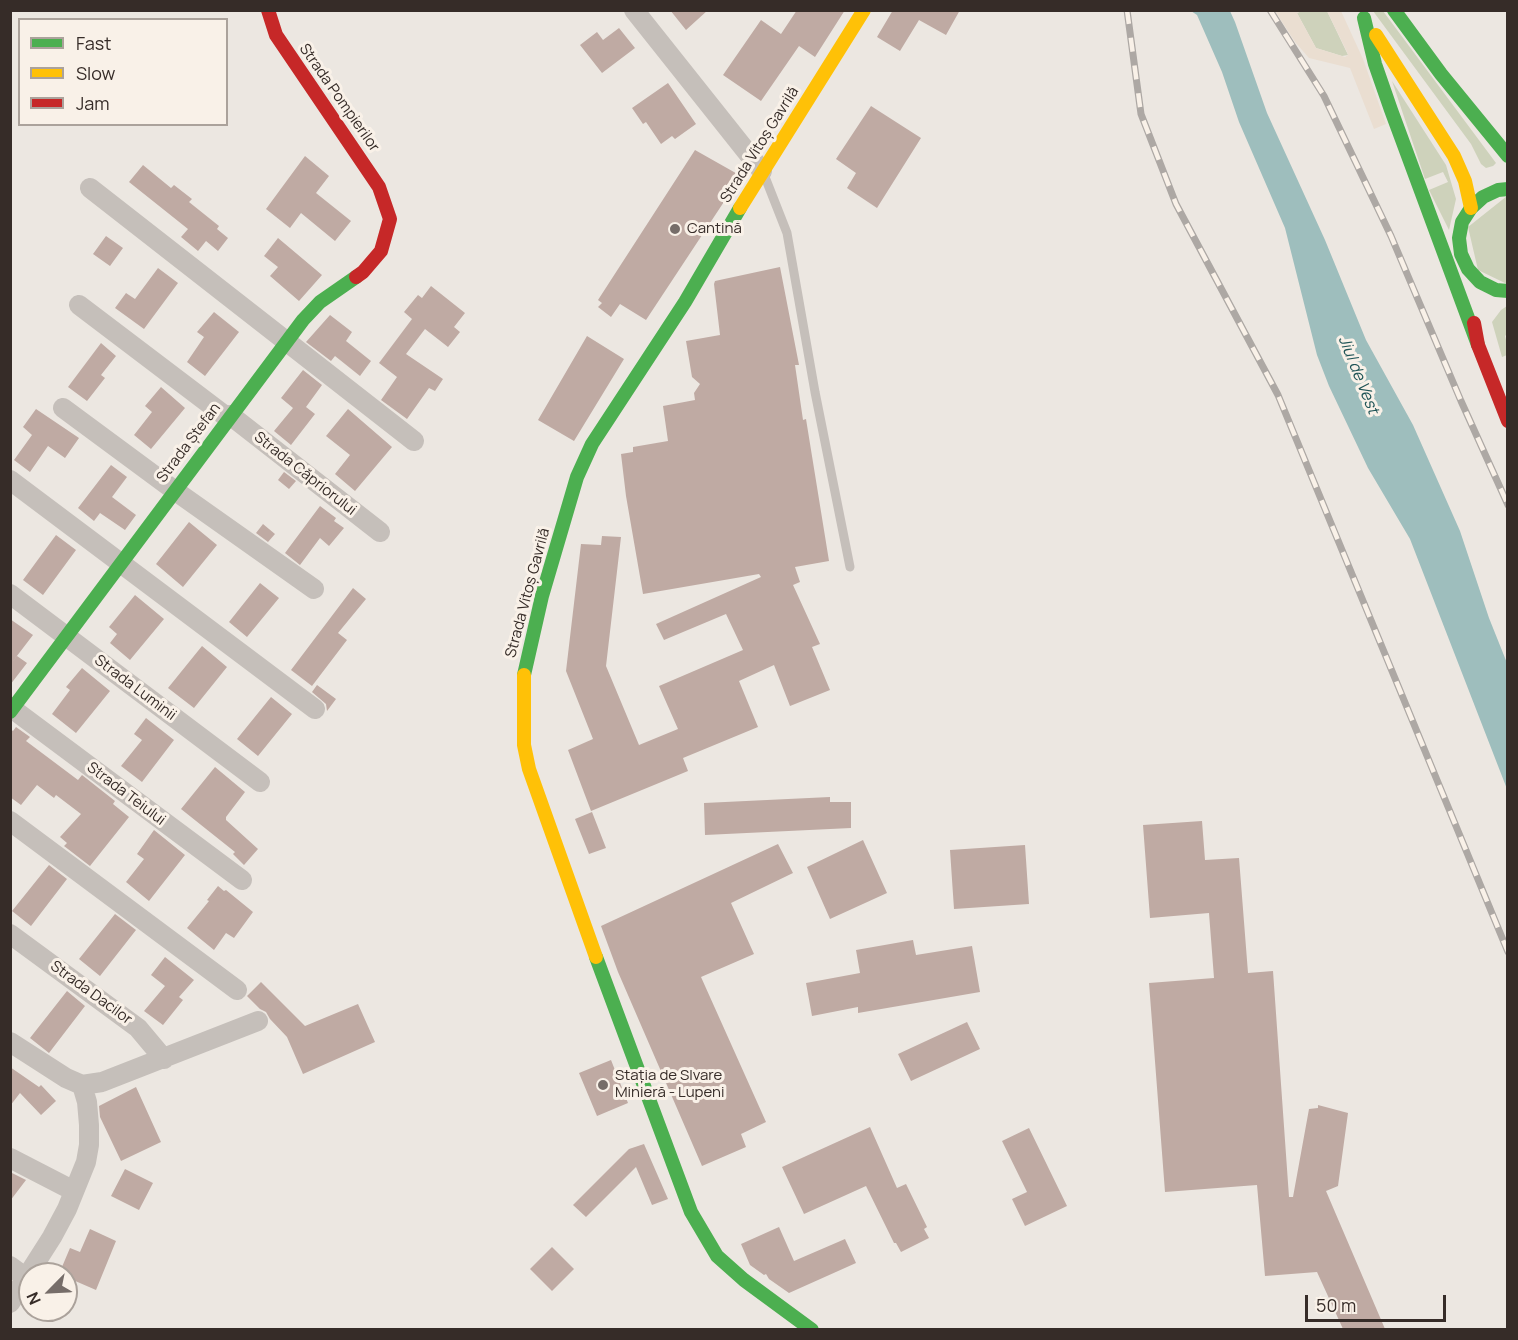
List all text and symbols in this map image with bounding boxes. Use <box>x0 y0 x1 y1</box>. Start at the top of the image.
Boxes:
legend <box>18 18 228 126</box>
text: Fast <box>76 31 111 55</box>
street label: Strada Pompierilor <box>295 41 383 155</box>
text: Slow <box>76 61 115 85</box>
street label: Strada Vitoș Gavrilă <box>717 84 803 206</box>
text: Jam <box>76 91 110 115</box>
place label: Cantină <box>687 220 742 238</box>
marker: Cantină <box>668 222 682 236</box>
water label: Jiul de Vest <box>1334 333 1382 417</box>
street label: Strada Ștefan <box>153 400 225 486</box>
street label: Strada Căpriorului <box>250 428 360 520</box>
street label: Strada Vitoș Gavrilă <box>502 526 554 660</box>
street label: Strada Luminii <box>91 651 179 725</box>
street label: Strada Teiului <box>83 759 169 829</box>
street label: Strada Dacilor <box>47 957 135 1029</box>
place label: Stația de Slvare Minieră - Lupeni <box>615 1067 724 1102</box>
marker: Stația de Slvare Minieră - Lupeni <box>596 1078 610 1092</box>
north arrow <box>18 1262 78 1322</box>
scale bar <box>1308 1283 1449 1321</box>
text: N <box>21 1289 46 1308</box>
text: 50 m <box>1316 1293 1356 1317</box>

